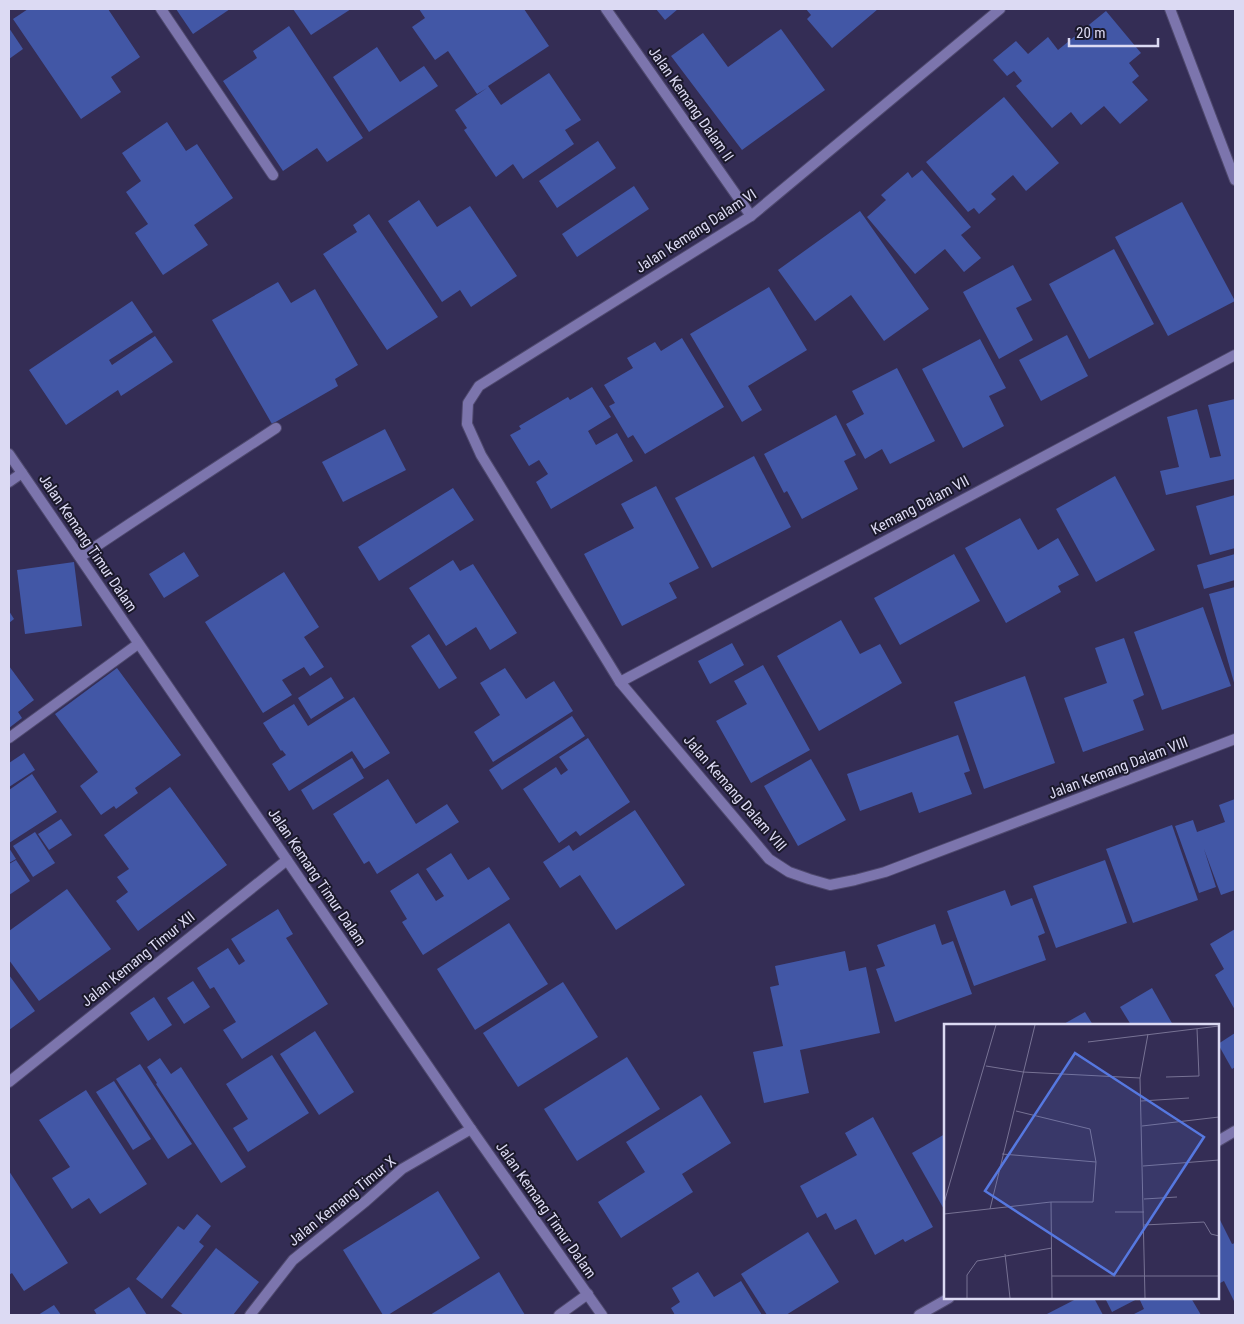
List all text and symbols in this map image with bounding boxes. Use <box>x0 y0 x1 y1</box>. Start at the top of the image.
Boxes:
scale bar <box>1069 15 1158 47</box>
text: 20 m <box>1076 24 1106 42</box>
street label: Jalan Kemang Dalam II <box>645 43 737 165</box>
street label: Jalan Kemang Dalam VI <box>632 185 760 277</box>
street label: Jalan Kemang Timur Dalam <box>35 471 141 615</box>
street label: Kemang Dalam VII <box>868 472 972 538</box>
street label: Jalan Kemang Dalam VIII <box>680 731 790 855</box>
street label: Jalan Kemang Dalam VIII <box>1046 733 1190 803</box>
street label: Jalan Kemang Timur Dalam <box>264 805 370 949</box>
street label: Jalan Kemang Timur XII <box>78 908 198 1010</box>
inset map <box>944 1024 1219 1299</box>
street label: Jalan Kemang Timur Dalam <box>492 1138 600 1282</box>
street label: Jalan Kemang Timur X <box>285 1152 399 1250</box>

